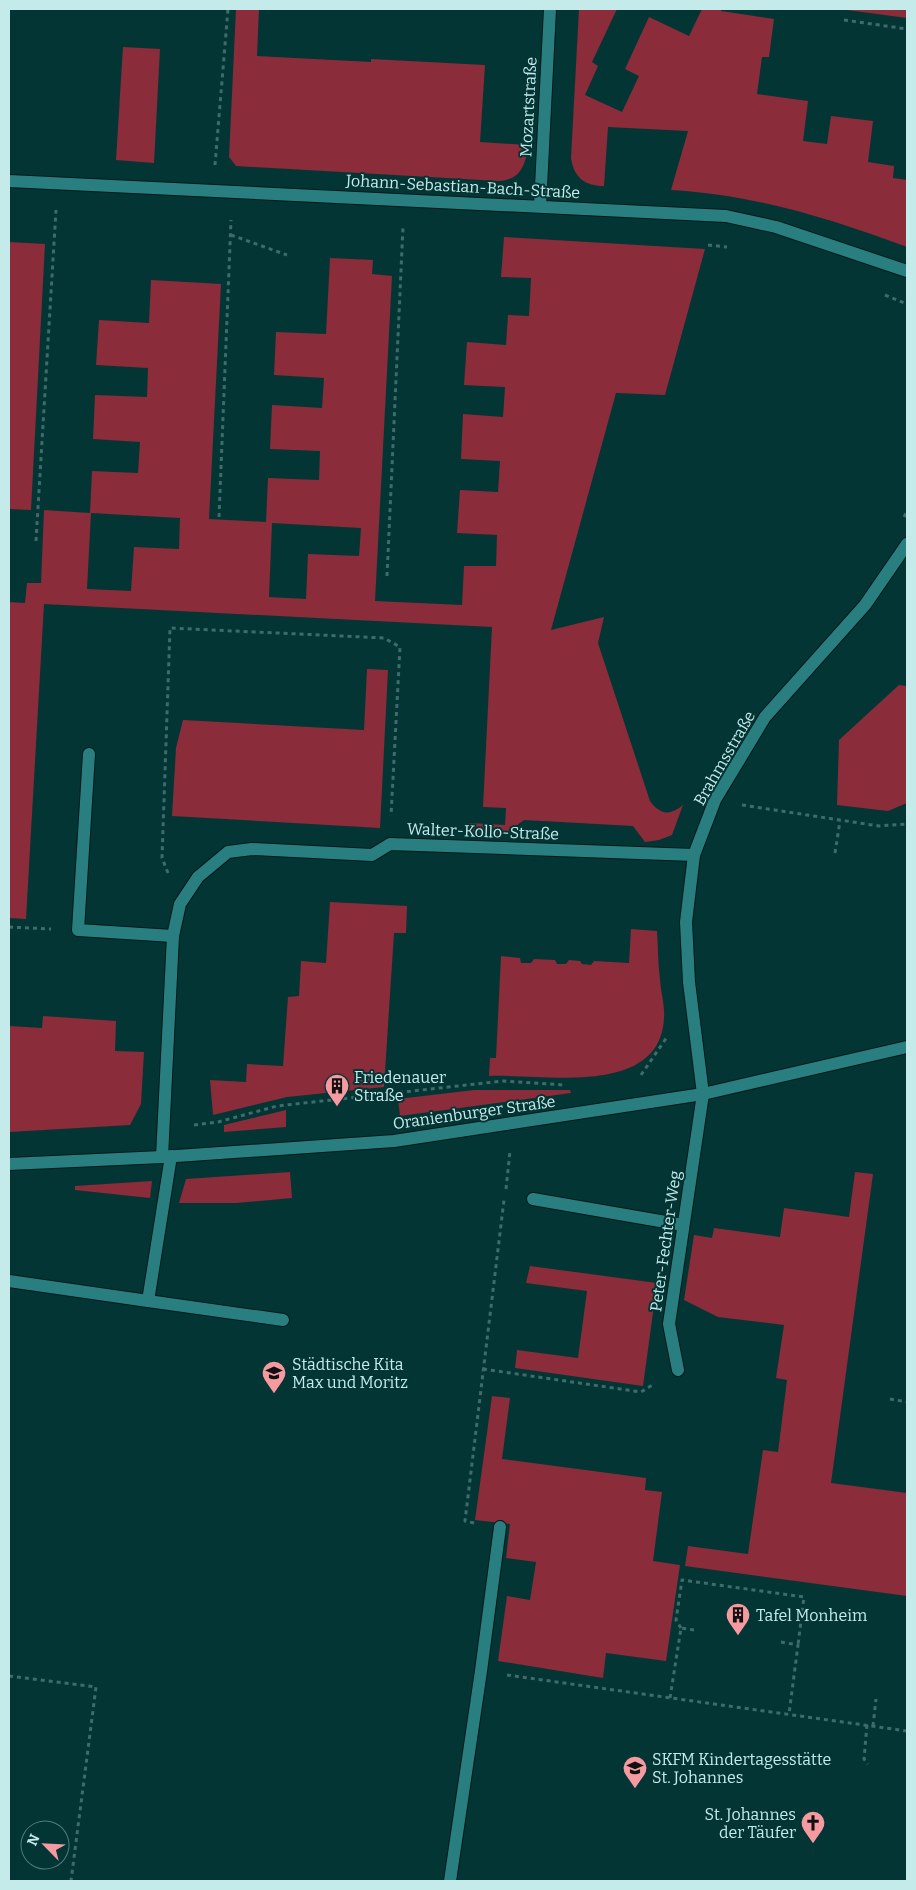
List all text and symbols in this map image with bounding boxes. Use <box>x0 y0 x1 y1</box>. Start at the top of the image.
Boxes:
street label: Mozartstraße <box>516 57 541 158</box>
street label: Johann-Sebastian-Bach-Straße <box>344 171 580 202</box>
street label: Brahmsstraße <box>690 708 759 809</box>
street label: Walter-Kollo-Straße <box>407 819 559 844</box>
place label: Friedenauer Straße <box>354 1068 446 1105</box>
building icon: Friedenauer Straße <box>324 1073 350 1107</box>
street label: Oranienburger Straße <box>392 1092 557 1133</box>
street label: Peter-Fechter-Weg <box>646 1169 685 1313</box>
place label: Städtische Kita Max und Moritz <box>292 1355 408 1392</box>
school or university icon: Städtische Kita Max und Moritz <box>261 1360 287 1394</box>
building icon: Tafel Monheim <box>725 1602 751 1636</box>
place label: Tafel Monheim <box>756 1606 867 1625</box>
place label: SKFM Kindertagesstätte St. Johannes <box>652 1750 831 1787</box>
school or university icon: SKFM Kindertagesstätte St. Johannes <box>622 1755 648 1789</box>
place label: St. Johannes der Täufer <box>705 1805 796 1842</box>
church icon: St. Johannes der Täufer <box>800 1810 826 1844</box>
north arrow <box>20 1820 70 1870</box>
text: N <box>24 1831 44 1848</box>

